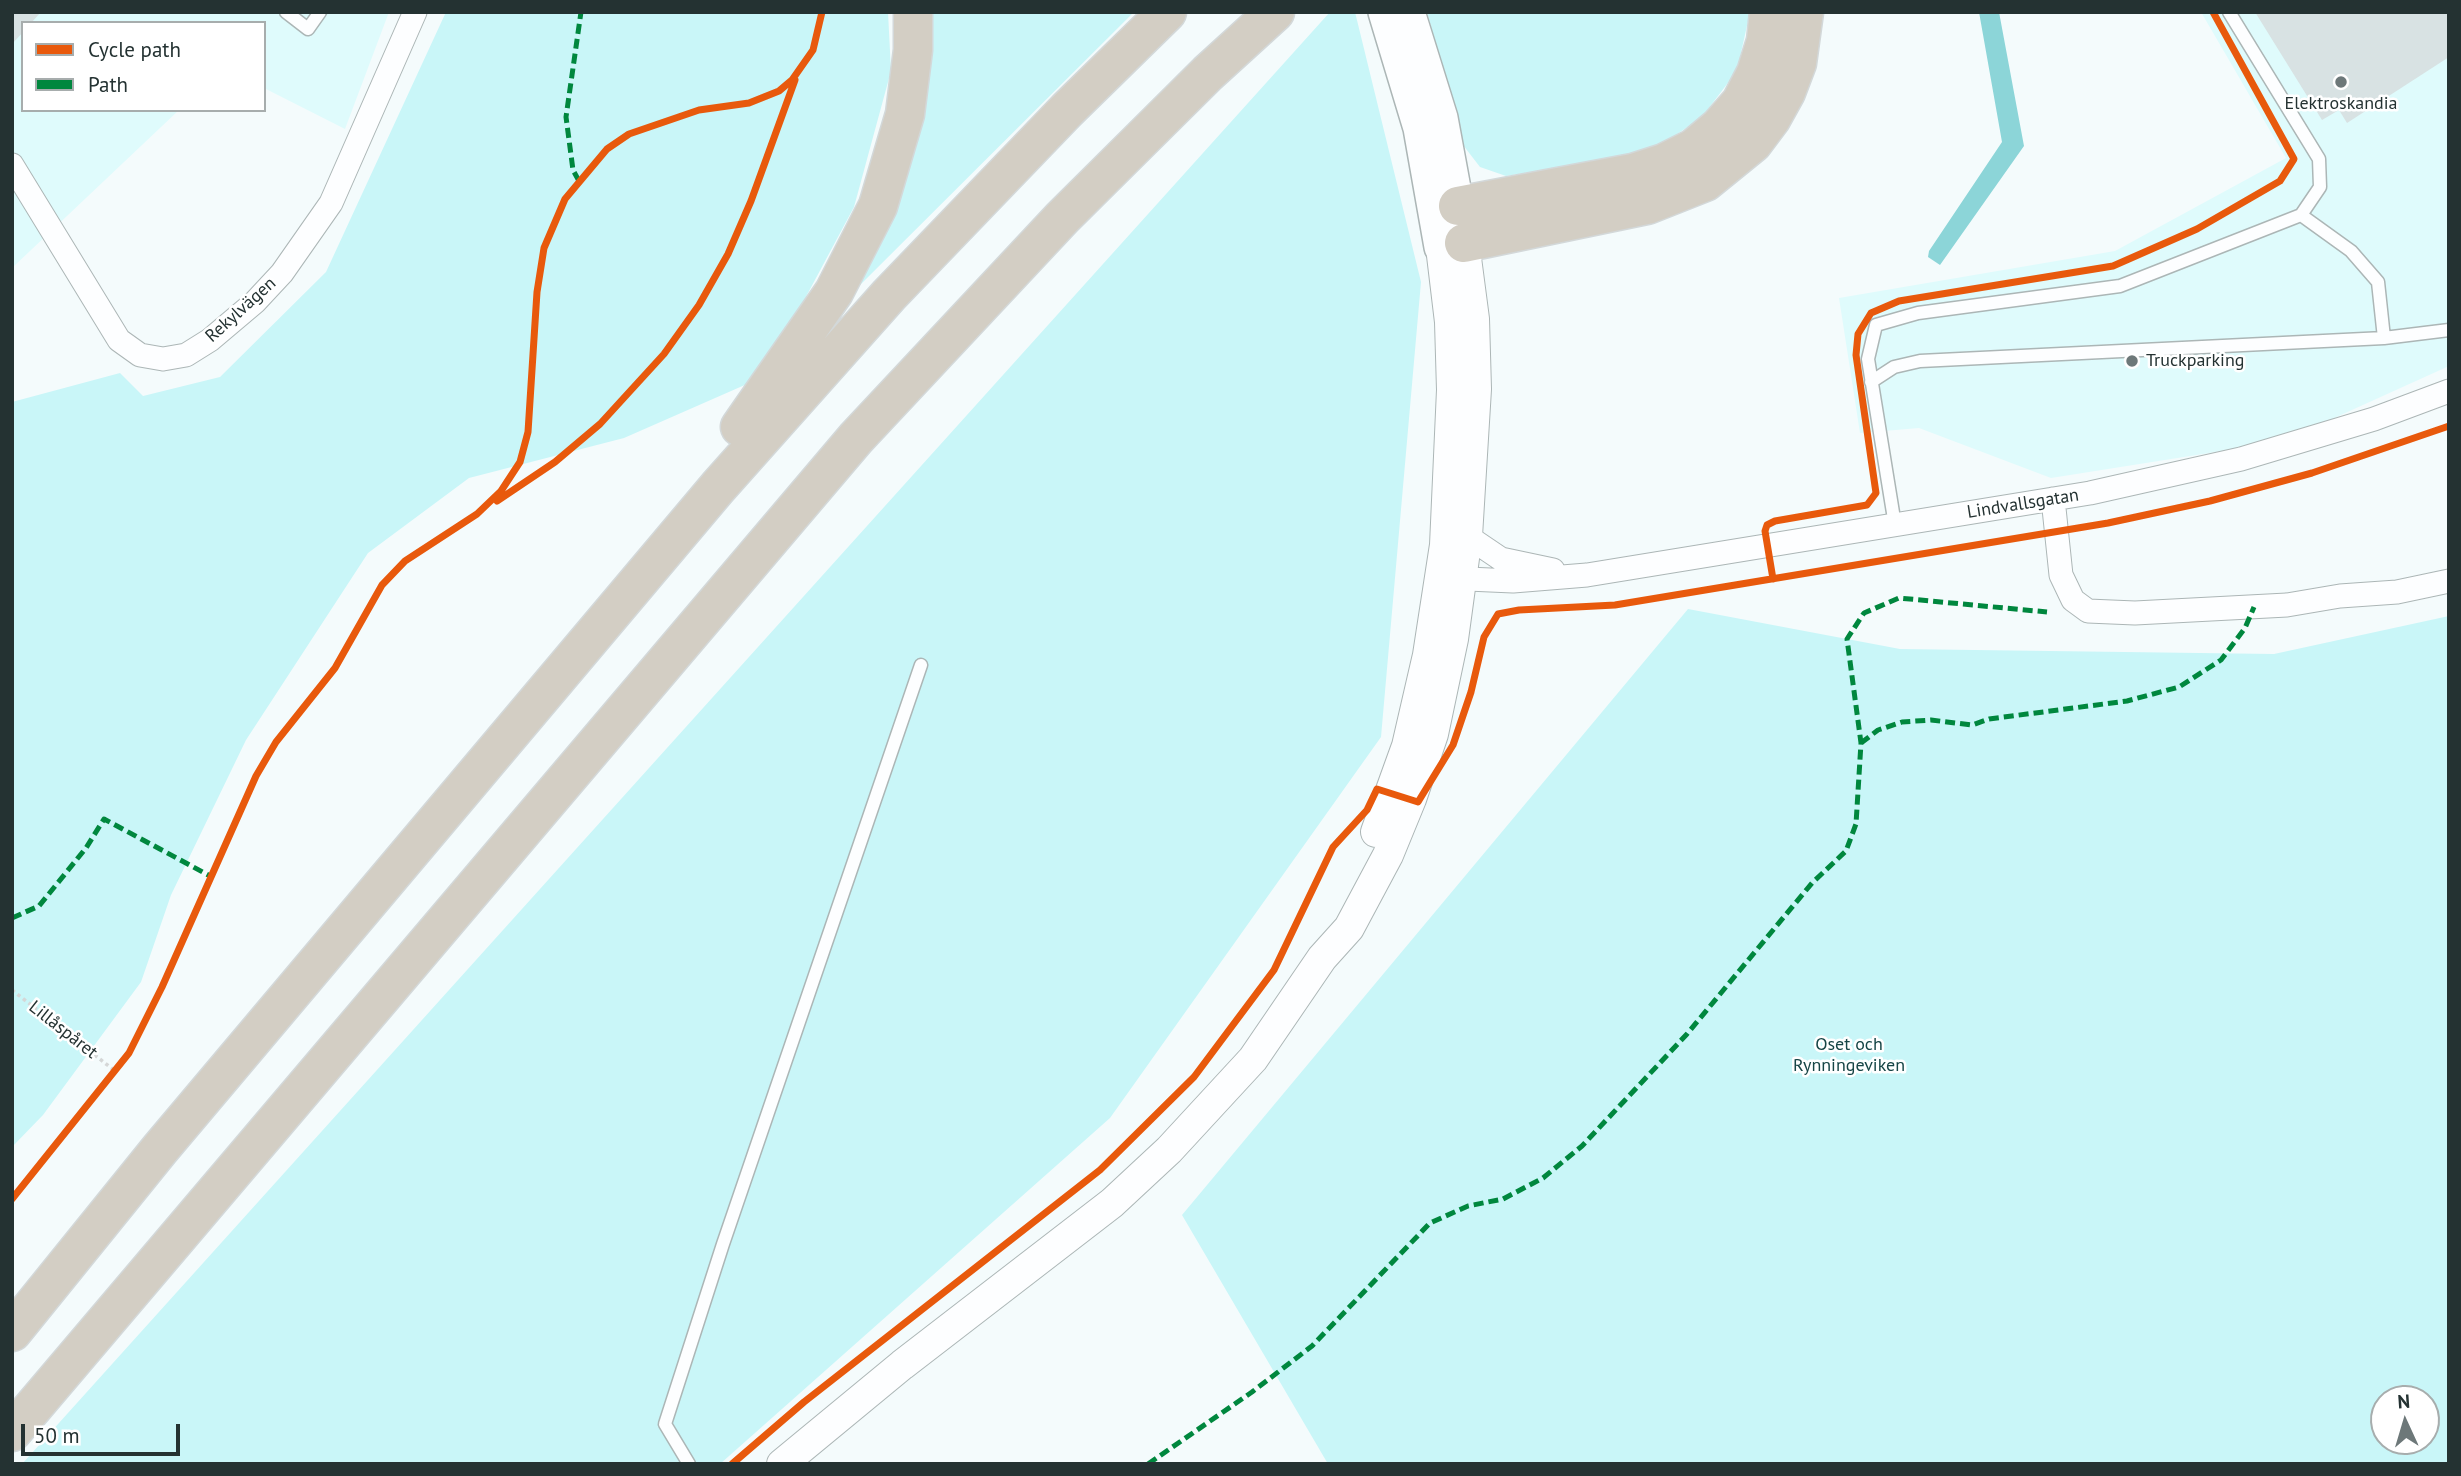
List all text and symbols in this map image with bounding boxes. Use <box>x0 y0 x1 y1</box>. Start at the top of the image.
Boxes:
legend <box>21 21 266 112</box>
text: Cycle path <box>88 36 181 63</box>
text: Path <box>88 71 128 98</box>
marker: Elektroskandia <box>2333 74 2349 90</box>
place label: Elektroskandia <box>2285 93 2397 115</box>
street label: Rekylvägen <box>201 273 281 347</box>
place label: Truckparking <box>2146 350 2244 372</box>
marker: Truckparking <box>2124 353 2140 369</box>
street label: Lindvallsgatan <box>1966 485 2080 523</box>
street label: Lillåspåret <box>24 996 102 1064</box>
park label: Oset och Rynningeviken <box>1793 1034 1905 1076</box>
north arrow <box>2370 1385 2440 1455</box>
text: N <box>2397 1389 2411 1413</box>
scale bar <box>24 1410 184 1454</box>
text: 50 m <box>34 1422 80 1449</box>

